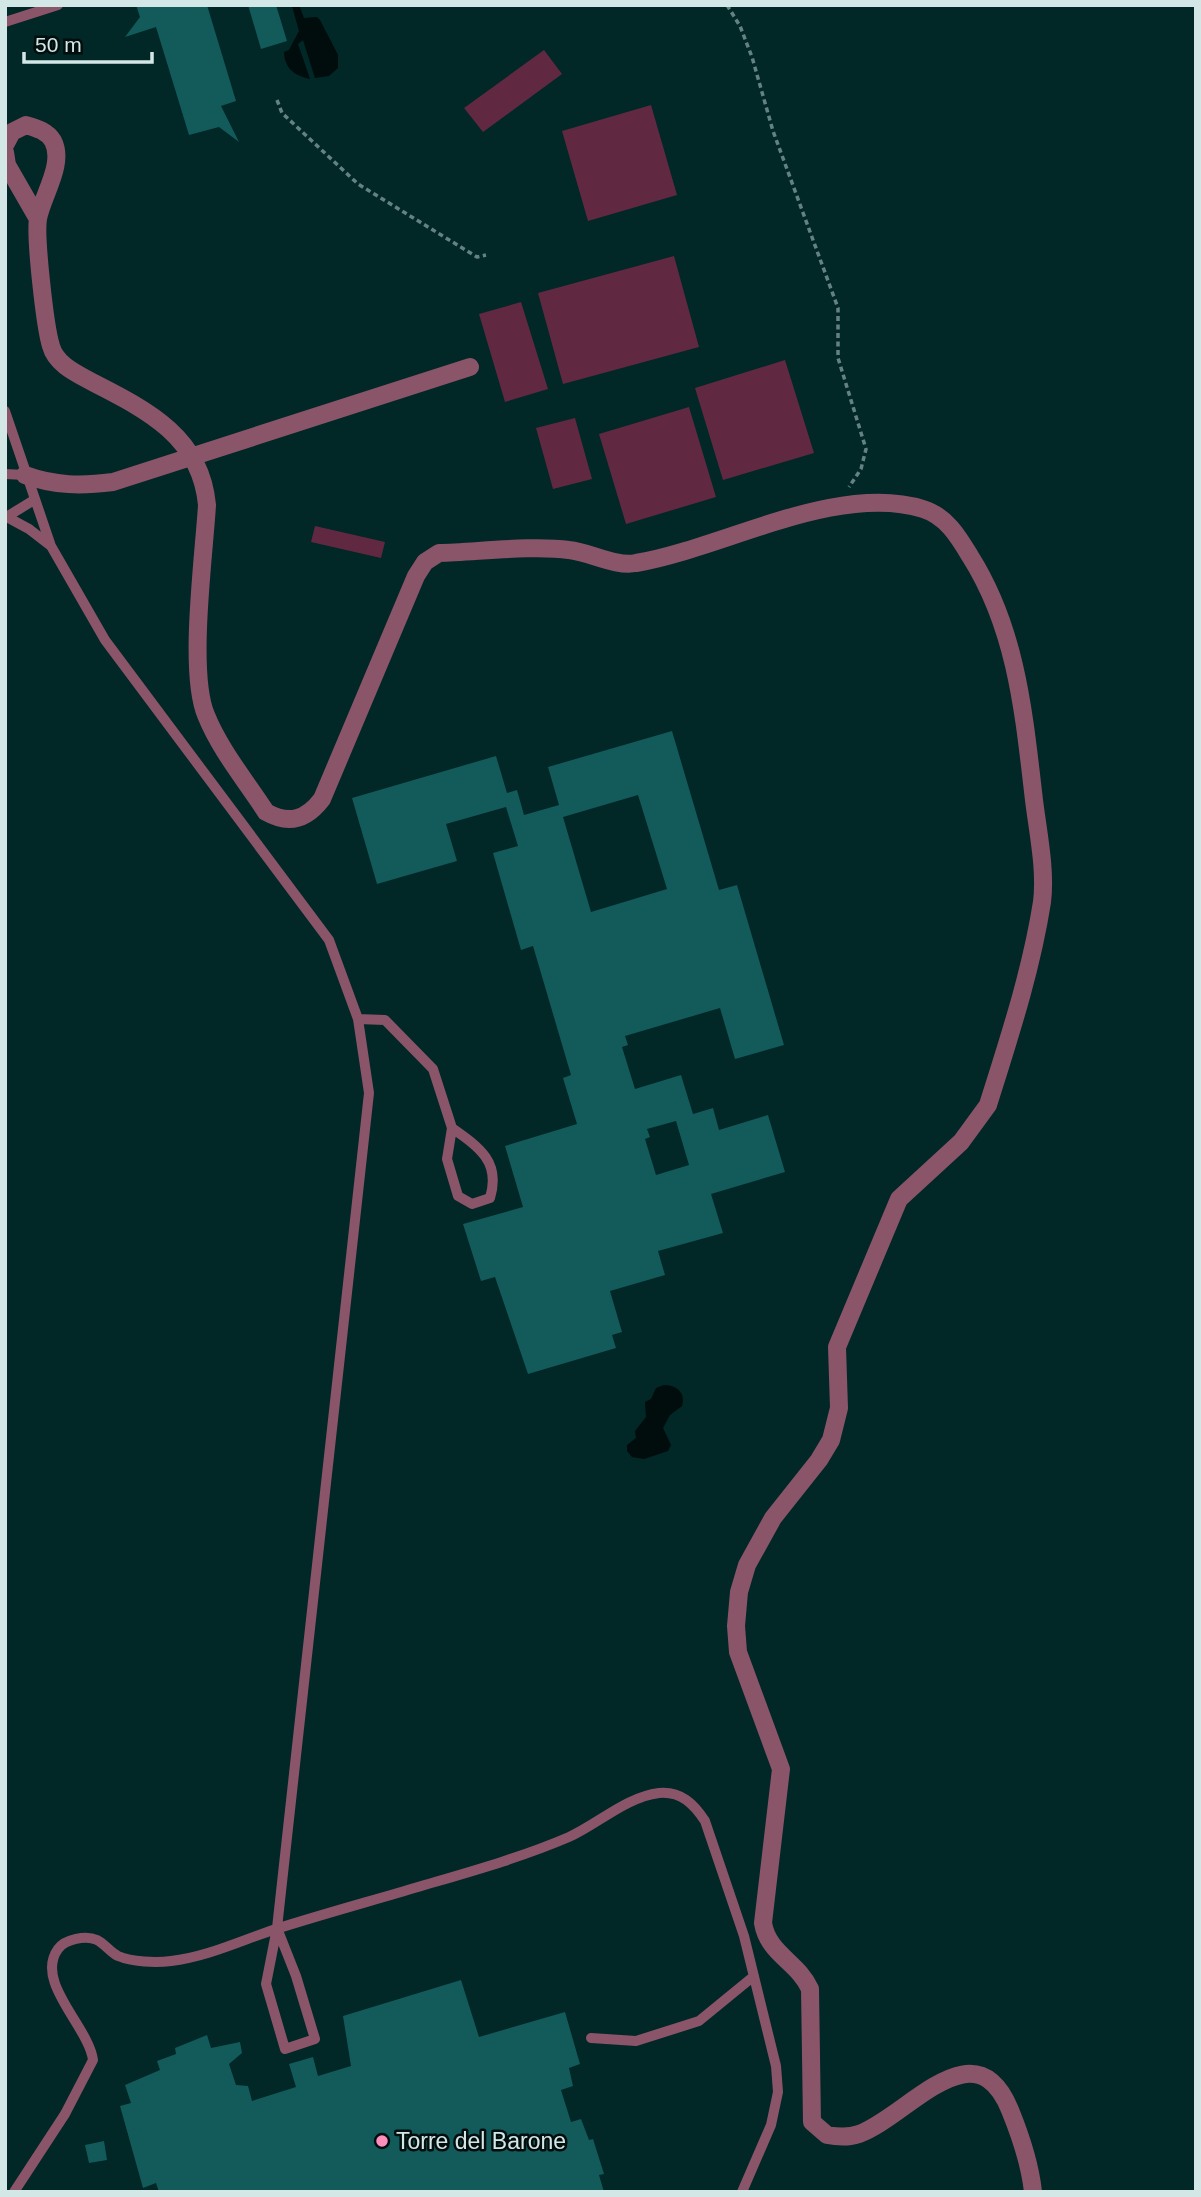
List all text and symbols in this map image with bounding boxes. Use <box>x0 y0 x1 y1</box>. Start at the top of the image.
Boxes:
scale bar <box>24 21 152 65</box>
text: 50 m <box>35 33 82 56</box>
place label: Torre del Barone <box>396 2128 566 2154</box>
marker: Torre del Barone <box>374 2133 390 2149</box>

